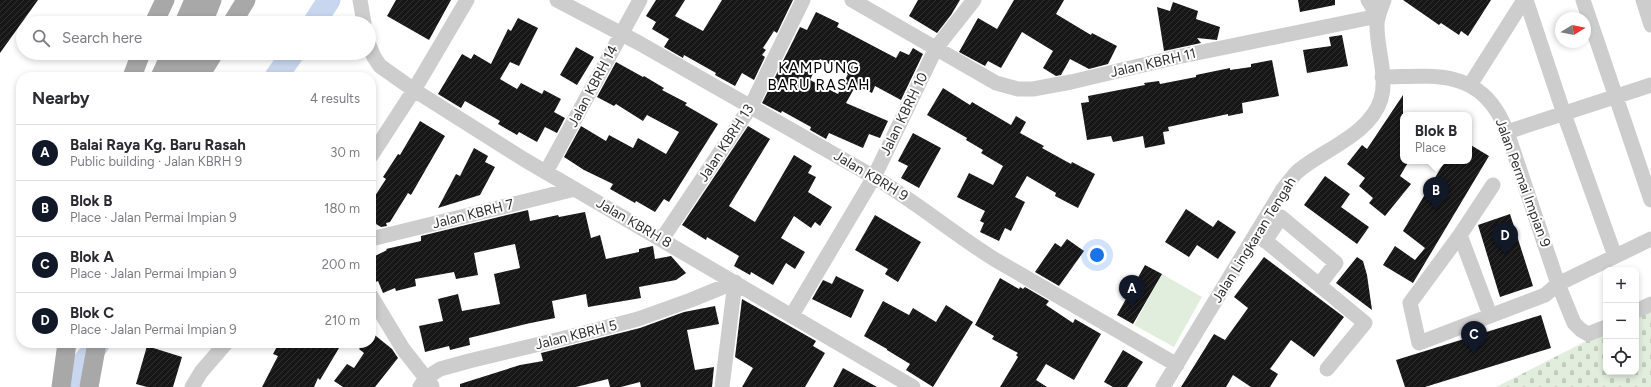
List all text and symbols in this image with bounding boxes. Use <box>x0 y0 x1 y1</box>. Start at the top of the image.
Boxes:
north arrow <box>1555 12 1591 48</box>
search box <box>16 16 376 60</box>
icon: search <box>30 27 52 49</box>
text: Search here <box>62 29 142 47</box>
street label: Jalan KBRH 14 <box>564 42 622 130</box>
street label: Jalan KBRH 11 <box>1109 45 1197 81</box>
district label: KAMPUNG BARU RASAH <box>767 59 871 94</box>
street label: Jalan KBRH 10 <box>877 70 931 158</box>
text: Nearby <box>32 88 90 108</box>
text: 4 results <box>310 91 360 106</box>
street label: Jalan KBRH 13 <box>695 101 757 185</box>
popup <box>1400 112 1472 164</box>
street label: Jalan Permai Impian 9 <box>1492 116 1554 250</box>
text: Blok B <box>1415 122 1457 140</box>
text: Balai Raya Kg. Baru Rasah <box>70 136 246 154</box>
text: Place <box>1415 140 1446 155</box>
text: A <box>40 145 50 160</box>
text: 30 m <box>330 145 360 160</box>
street label: Jalan KBRH 9 <box>831 147 911 205</box>
text: Public building · Jalan KBRH 9 <box>70 154 242 169</box>
street label: Jalan Lingkaran Tengah <box>1208 174 1300 306</box>
pin: B <box>1423 177 1449 210</box>
text: Blok B <box>70 192 112 210</box>
street label: Jalan KBRH 8 <box>593 195 675 251</box>
street label: Jalan KBRH 7 <box>431 196 516 232</box>
text: B <box>41 201 49 216</box>
text: 180 m <box>324 201 360 216</box>
text: Place · Jalan Permai Impian 9 <box>70 210 237 225</box>
pin: D <box>1492 222 1518 255</box>
your location <box>1087 245 1107 265</box>
text: Blok A <box>70 248 114 266</box>
text: C <box>40 257 50 272</box>
text: 200 m <box>322 257 360 272</box>
text: Place · Jalan Permai Impian 9 <box>70 266 237 281</box>
map controls <box>1603 267 1639 375</box>
button: + <box>1603 267 1639 303</box>
pin: A <box>1119 275 1145 308</box>
button: − <box>1603 303 1639 339</box>
text: Blok C <box>70 304 114 322</box>
text: D <box>40 313 50 328</box>
text: 210 m <box>325 313 360 328</box>
street label: Jalan KBRH 5 <box>533 317 619 353</box>
pin: C <box>1461 321 1487 354</box>
text: Place · Jalan Permai Impian 9 <box>70 322 237 337</box>
button: locate <box>1603 339 1639 375</box>

